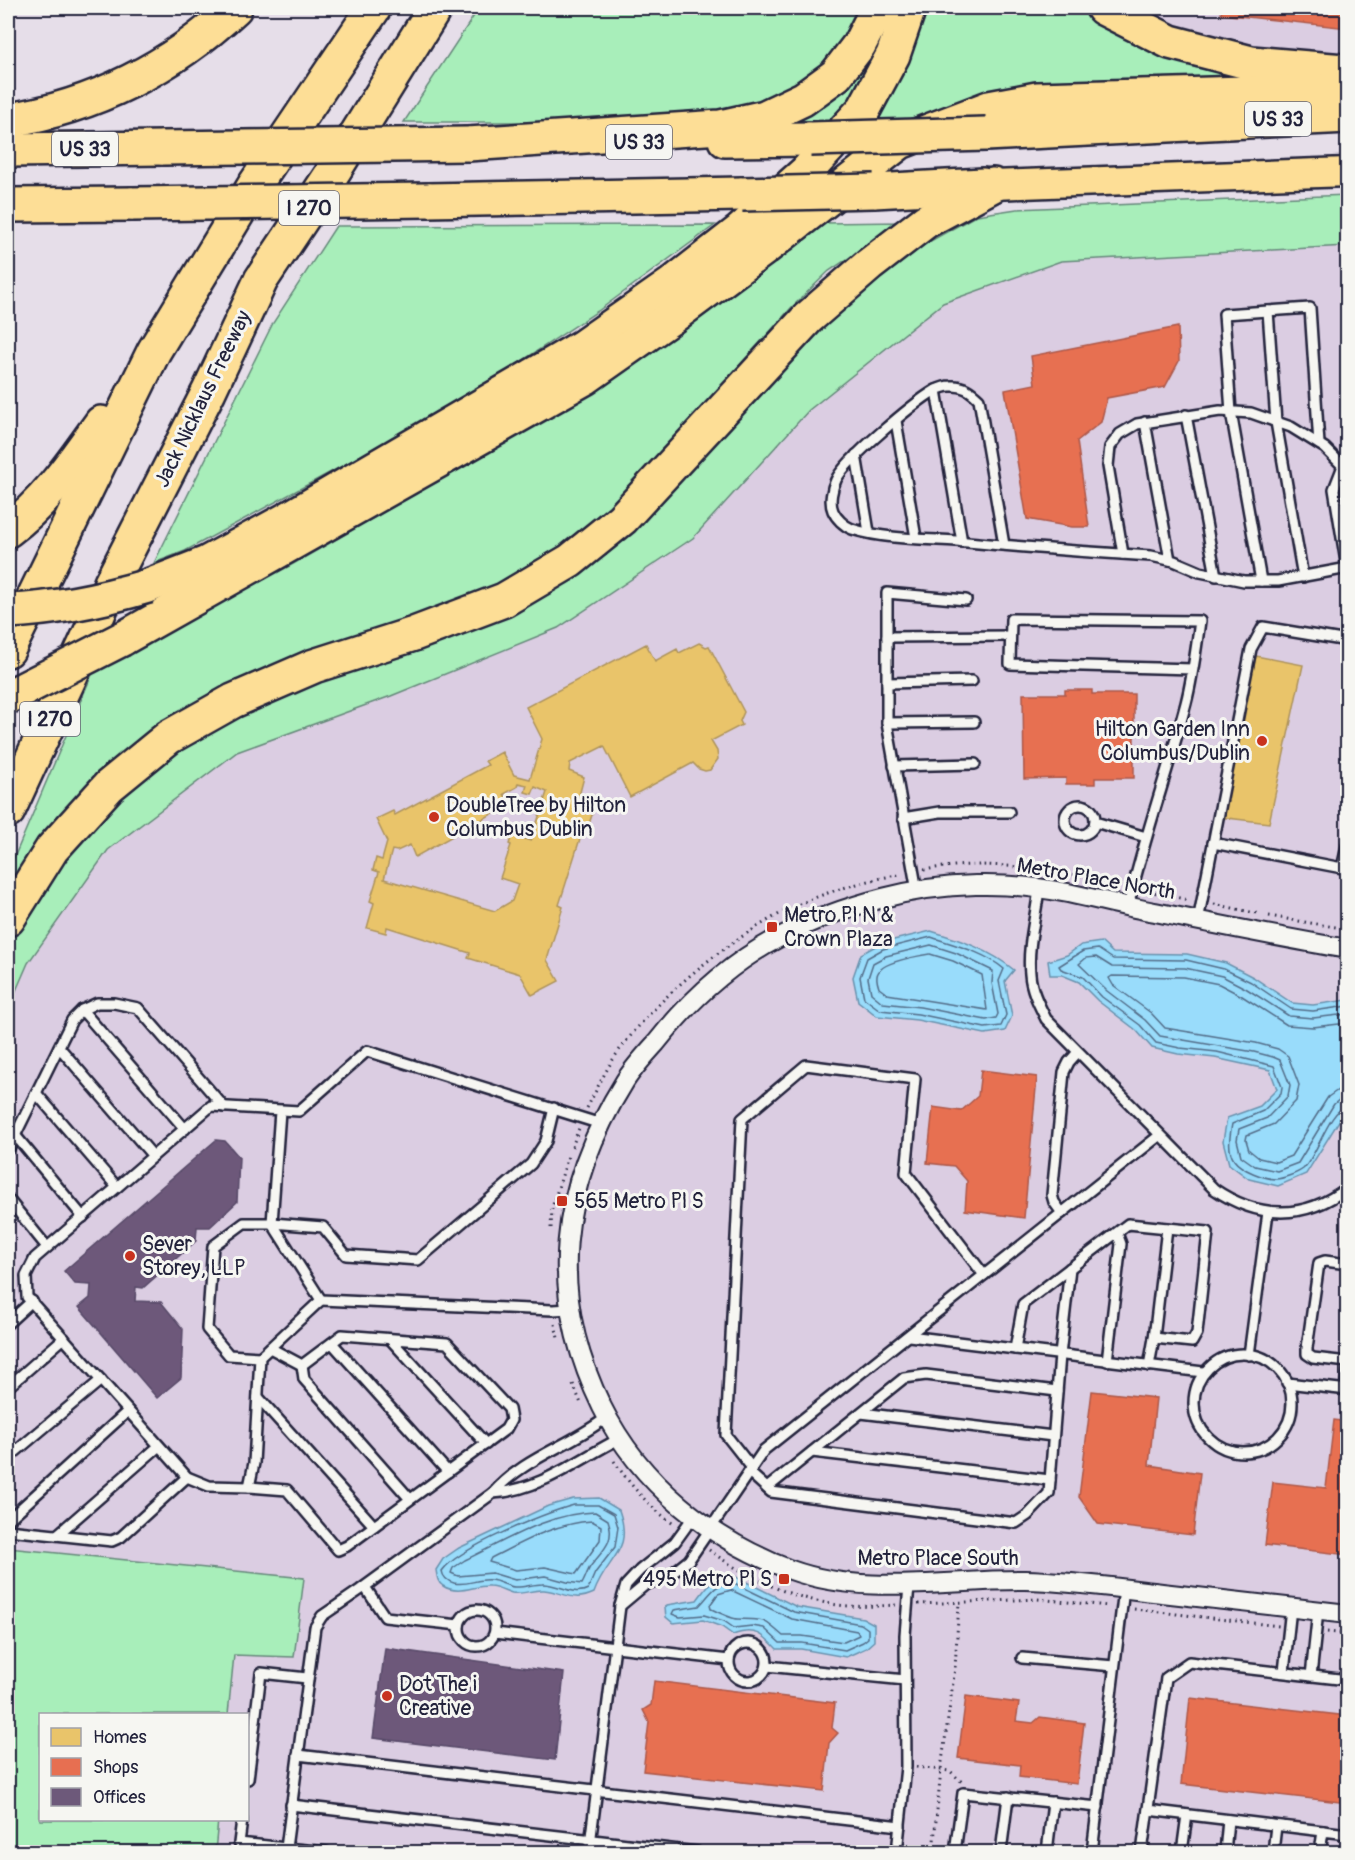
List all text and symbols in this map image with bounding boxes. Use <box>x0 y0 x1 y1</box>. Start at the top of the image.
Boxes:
road number: US 33 <box>1245 102 1311 136</box>
road number: US 33 <box>606 125 672 159</box>
road number: US 33 <box>52 132 118 166</box>
road number: I 270 <box>279 191 339 225</box>
street label: Jack Nicklaus Freeway <box>148 306 258 492</box>
road number: I 270 <box>20 702 80 736</box>
place label: Hilton Garden Inn Columbus/Dublin <box>1095 716 1250 767</box>
marker: Hilton Garden Inn Columbus/Dublin <box>1255 734 1269 748</box>
place label: DoubleTree by Hilton Columbus Dublin <box>446 792 626 843</box>
marker: DoubleTree by Hilton Columbus Dublin <box>427 810 441 824</box>
street label: Metro Place North <box>1015 852 1177 906</box>
place label: Metro Pl N & Crown Plaza <box>784 902 894 953</box>
marker: Metro Pl N & Crown Plaza <box>765 920 779 934</box>
place label: 565 Metro Pl S <box>574 1188 704 1215</box>
marker: 565 Metro Pl S <box>555 1194 569 1208</box>
place label: Sever Storey, LLP <box>142 1231 246 1282</box>
marker: Sever Storey, LLP <box>123 1249 137 1263</box>
street label: Metro Place South <box>857 1545 1019 1572</box>
place label: 495 Metro Pl S <box>643 1566 772 1593</box>
marker: 495 Metro Pl S <box>777 1572 791 1586</box>
place label: Dot The i Creative <box>399 1671 477 1722</box>
marker: Dot The i Creative <box>380 1689 394 1703</box>
legend <box>39 1713 249 1821</box>
text: Homes <box>93 1726 146 1749</box>
text: Shops <box>93 1756 138 1779</box>
text: Offices <box>93 1786 145 1809</box>

